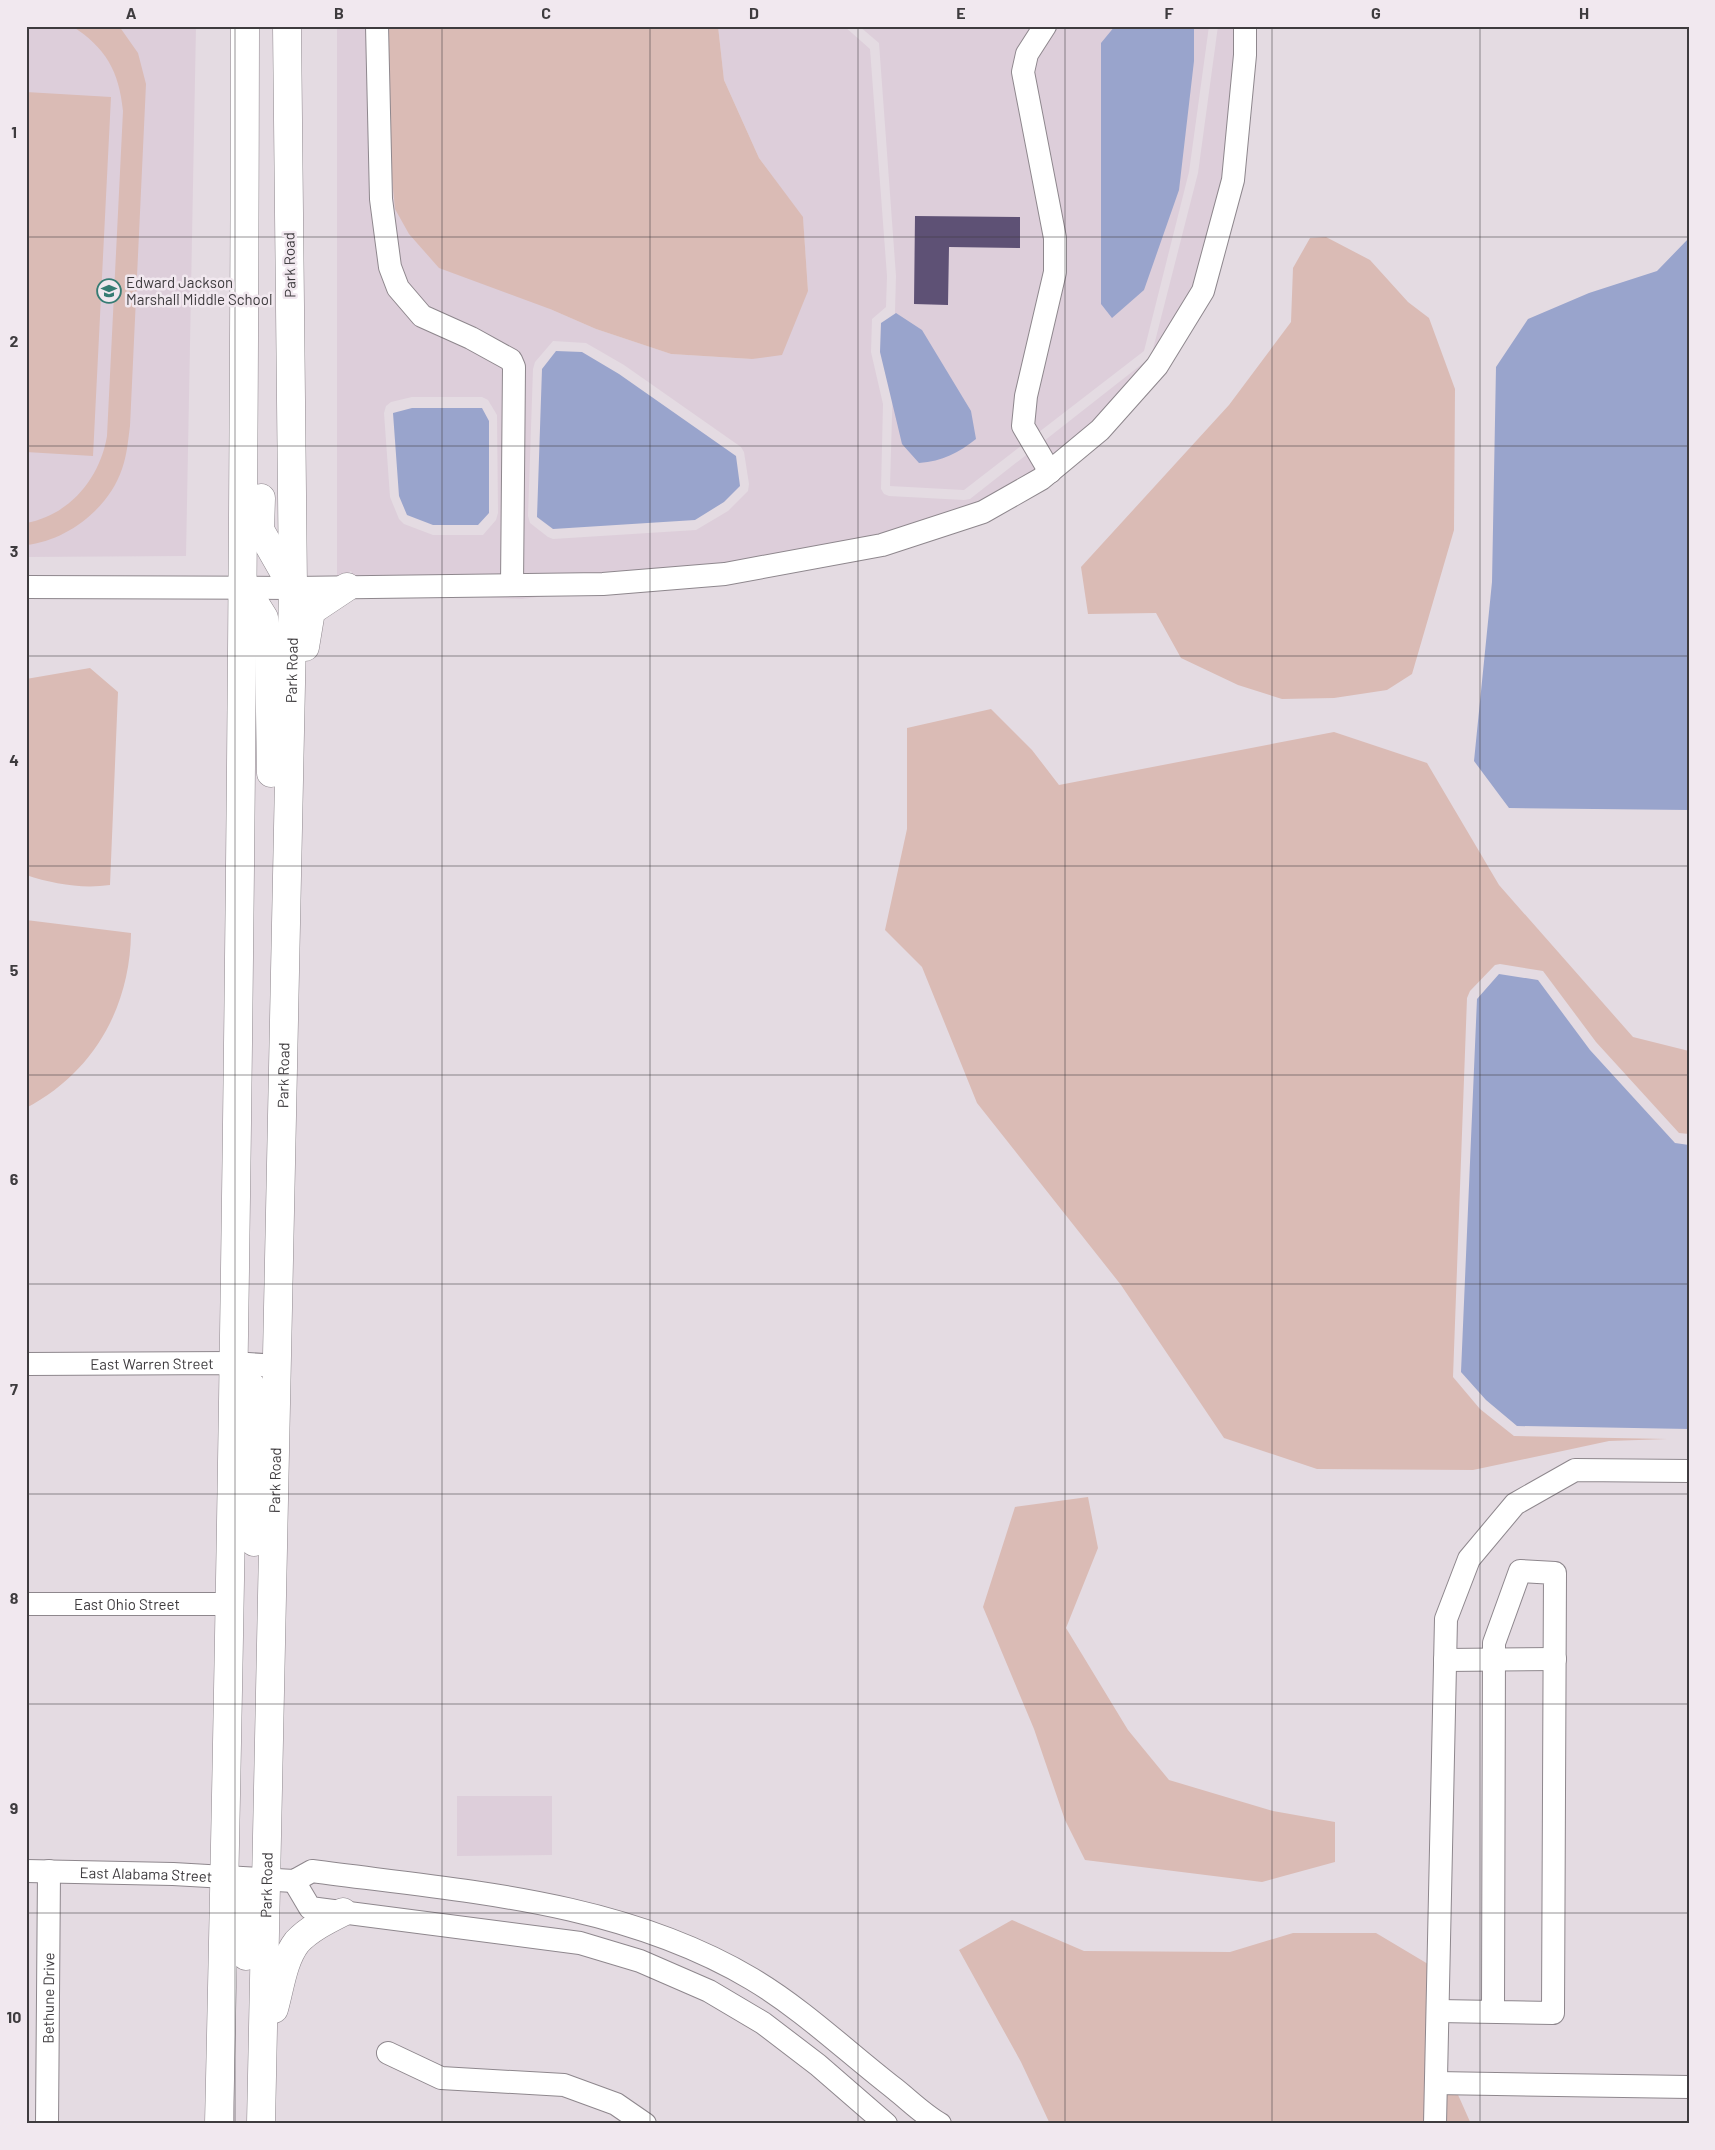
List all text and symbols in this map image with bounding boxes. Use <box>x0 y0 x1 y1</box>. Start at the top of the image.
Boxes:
text: A <box>126 3 137 22</box>
text: B <box>334 3 344 22</box>
text: C <box>541 3 551 22</box>
text: D <box>749 3 759 22</box>
text: E <box>956 3 966 22</box>
text: F <box>1165 3 1174 22</box>
text: G <box>1371 3 1381 22</box>
text: H <box>1579 3 1589 22</box>
text: 1 <box>11 122 17 141</box>
street label: Park Road <box>279 232 299 298</box>
place label: Edward Jackson Marshall Middle School <box>126 273 272 308</box>
school or university icon: Edward Jackson Marshall Middle School <box>96 278 122 304</box>
text: 2 <box>10 331 19 350</box>
text: 3 <box>10 541 18 560</box>
street label: Park Road <box>282 637 301 703</box>
text: 4 <box>9 750 19 769</box>
text: 5 <box>10 960 19 979</box>
street label: Park Road <box>273 1042 293 1108</box>
text: 6 <box>10 1169 19 1188</box>
street label: East Warren Street <box>90 1354 214 1373</box>
text: 7 <box>10 1379 18 1398</box>
street label: Park Road <box>265 1447 284 1513</box>
text: 8 <box>10 1588 19 1607</box>
street label: East Ohio Street <box>74 1595 180 1613</box>
text: 9 <box>10 1798 18 1817</box>
street label: Park Road <box>256 1852 276 1918</box>
street label: East Alabama Street <box>79 1863 213 1885</box>
street label: Bethune Drive <box>39 1952 57 2044</box>
text: 10 <box>7 2007 21 2026</box>

